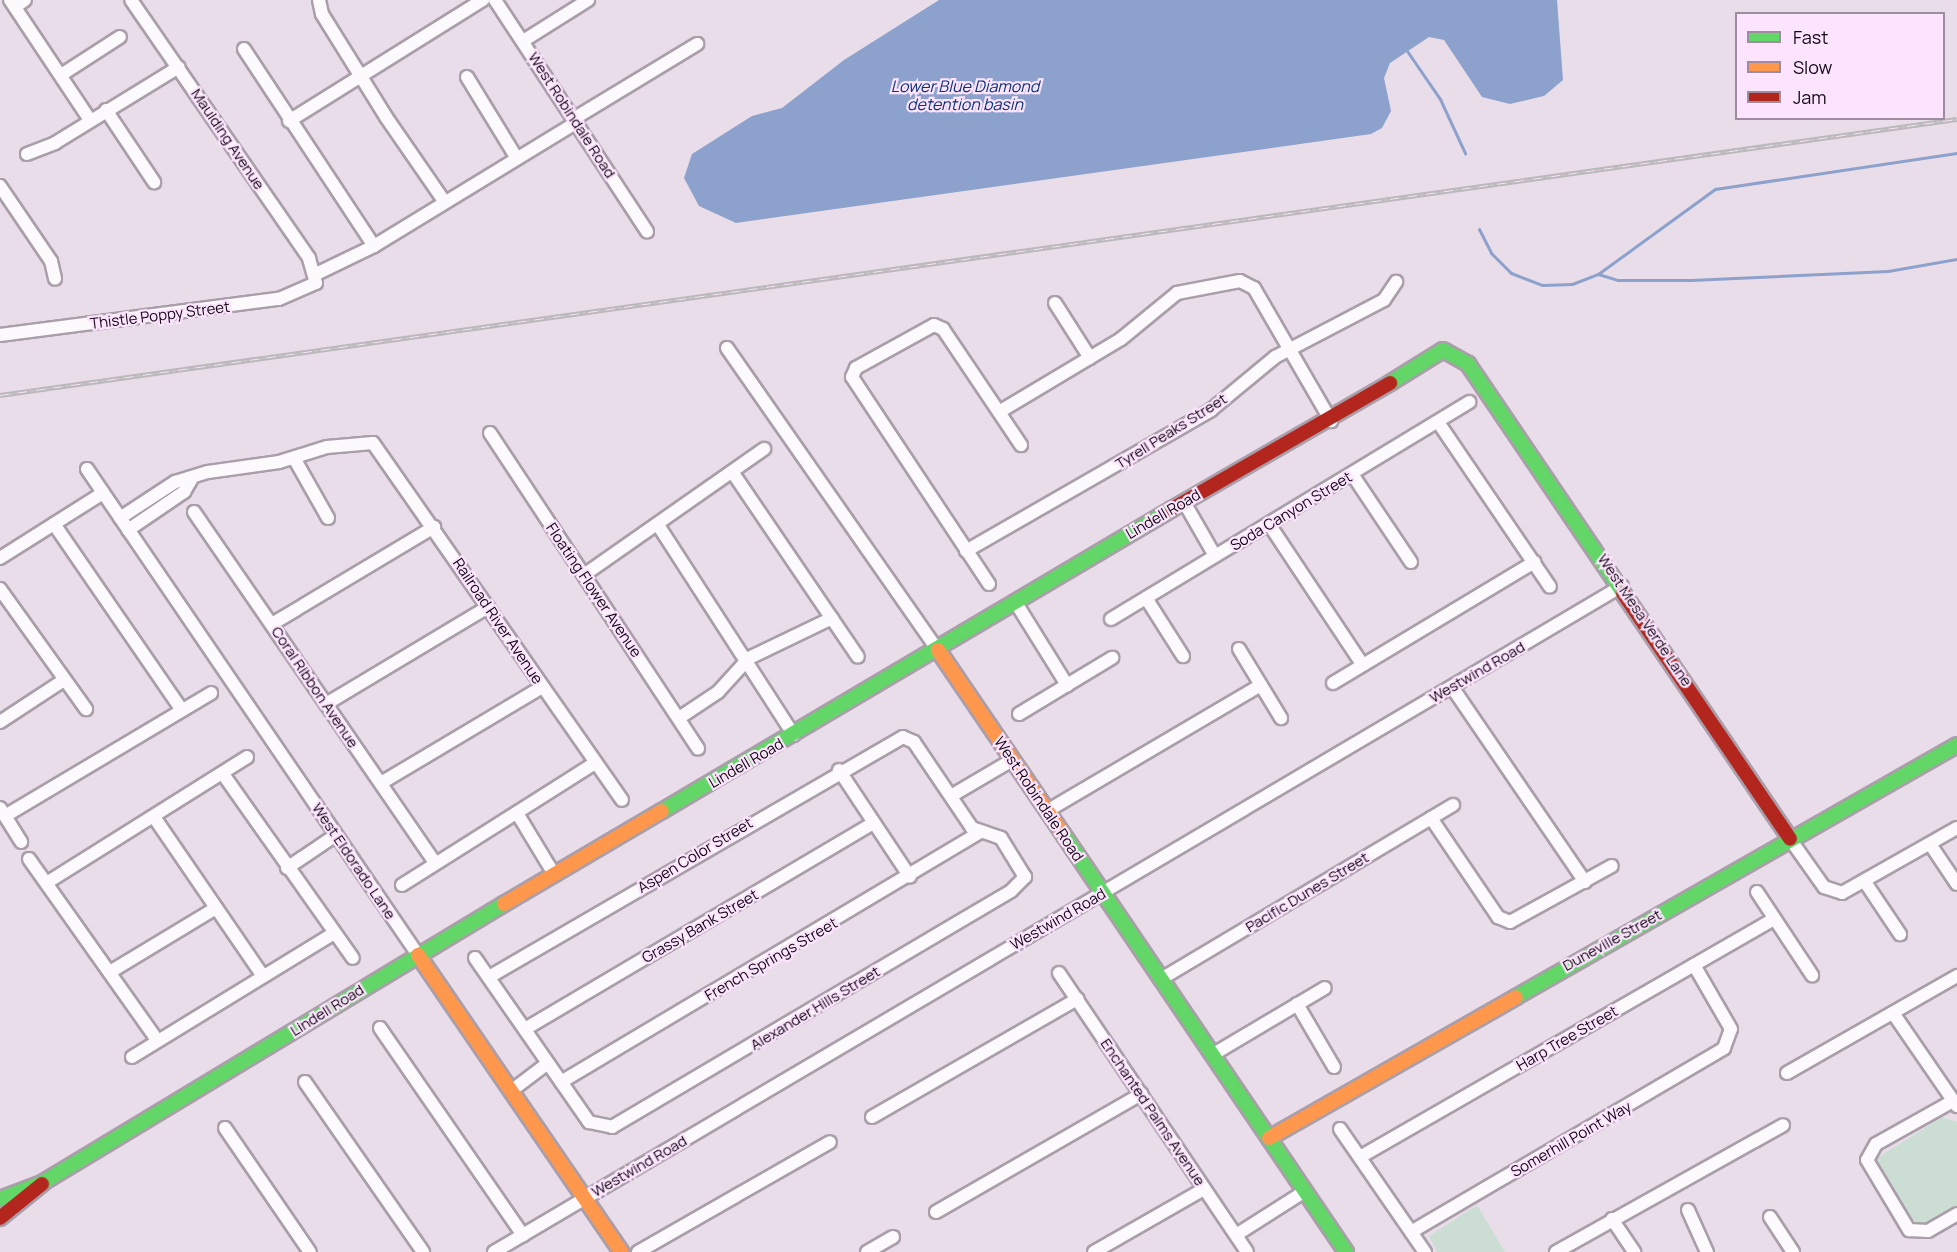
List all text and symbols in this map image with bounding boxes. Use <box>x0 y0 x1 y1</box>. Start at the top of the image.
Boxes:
legend <box>1735 12 1945 120</box>
text: Fast <box>1793 25 1828 49</box>
street label: West Robindale Road <box>525 49 619 181</box>
text: Slow <box>1793 55 1832 79</box>
water label: Lower Blue Diamond detention basin <box>891 76 1039 114</box>
street label: Maulding Avenue <box>188 85 268 193</box>
text: Jam <box>1793 85 1827 109</box>
street label: Thistle Poppy Street <box>89 297 231 333</box>
street label: Tyrell Peaks Street <box>1112 389 1230 473</box>
street label: Soda Canyon Street <box>1227 468 1355 554</box>
street label: Lindell Road <box>1122 485 1204 543</box>
street label: Floating Flower Avenue <box>542 520 646 660</box>
street label: West Mesa Verde Lane <box>1594 550 1696 690</box>
street label: Railroad River Avenue <box>449 555 547 687</box>
street label: Coral Ribbon Avenue <box>268 623 362 751</box>
street label: Westwind Road <box>1426 637 1528 707</box>
street label: West Robindale Road <box>991 733 1087 865</box>
street label: Lindell Road <box>705 734 787 792</box>
street label: West Eldorado Lane <box>308 799 400 923</box>
street label: Aspen Color Street <box>634 814 756 896</box>
street label: Pacific Dunes Street <box>1242 848 1372 936</box>
street label: Westwind Road <box>1007 884 1109 954</box>
street label: Grassy Bank Street <box>639 885 761 967</box>
street label: Duneville Street <box>1559 905 1665 975</box>
street label: French Springs Street <box>701 914 841 1004</box>
street label: Alexander Hills Street <box>747 962 883 1054</box>
street label: Lindell Road <box>287 980 367 1040</box>
street label: Harp Tree Street <box>1513 1002 1621 1074</box>
street label: Enchanted Palms Avenue <box>1097 1035 1209 1189</box>
street label: Somerhill Point Way <box>1508 1097 1634 1181</box>
street label: Westwind Road <box>588 1131 690 1201</box>

